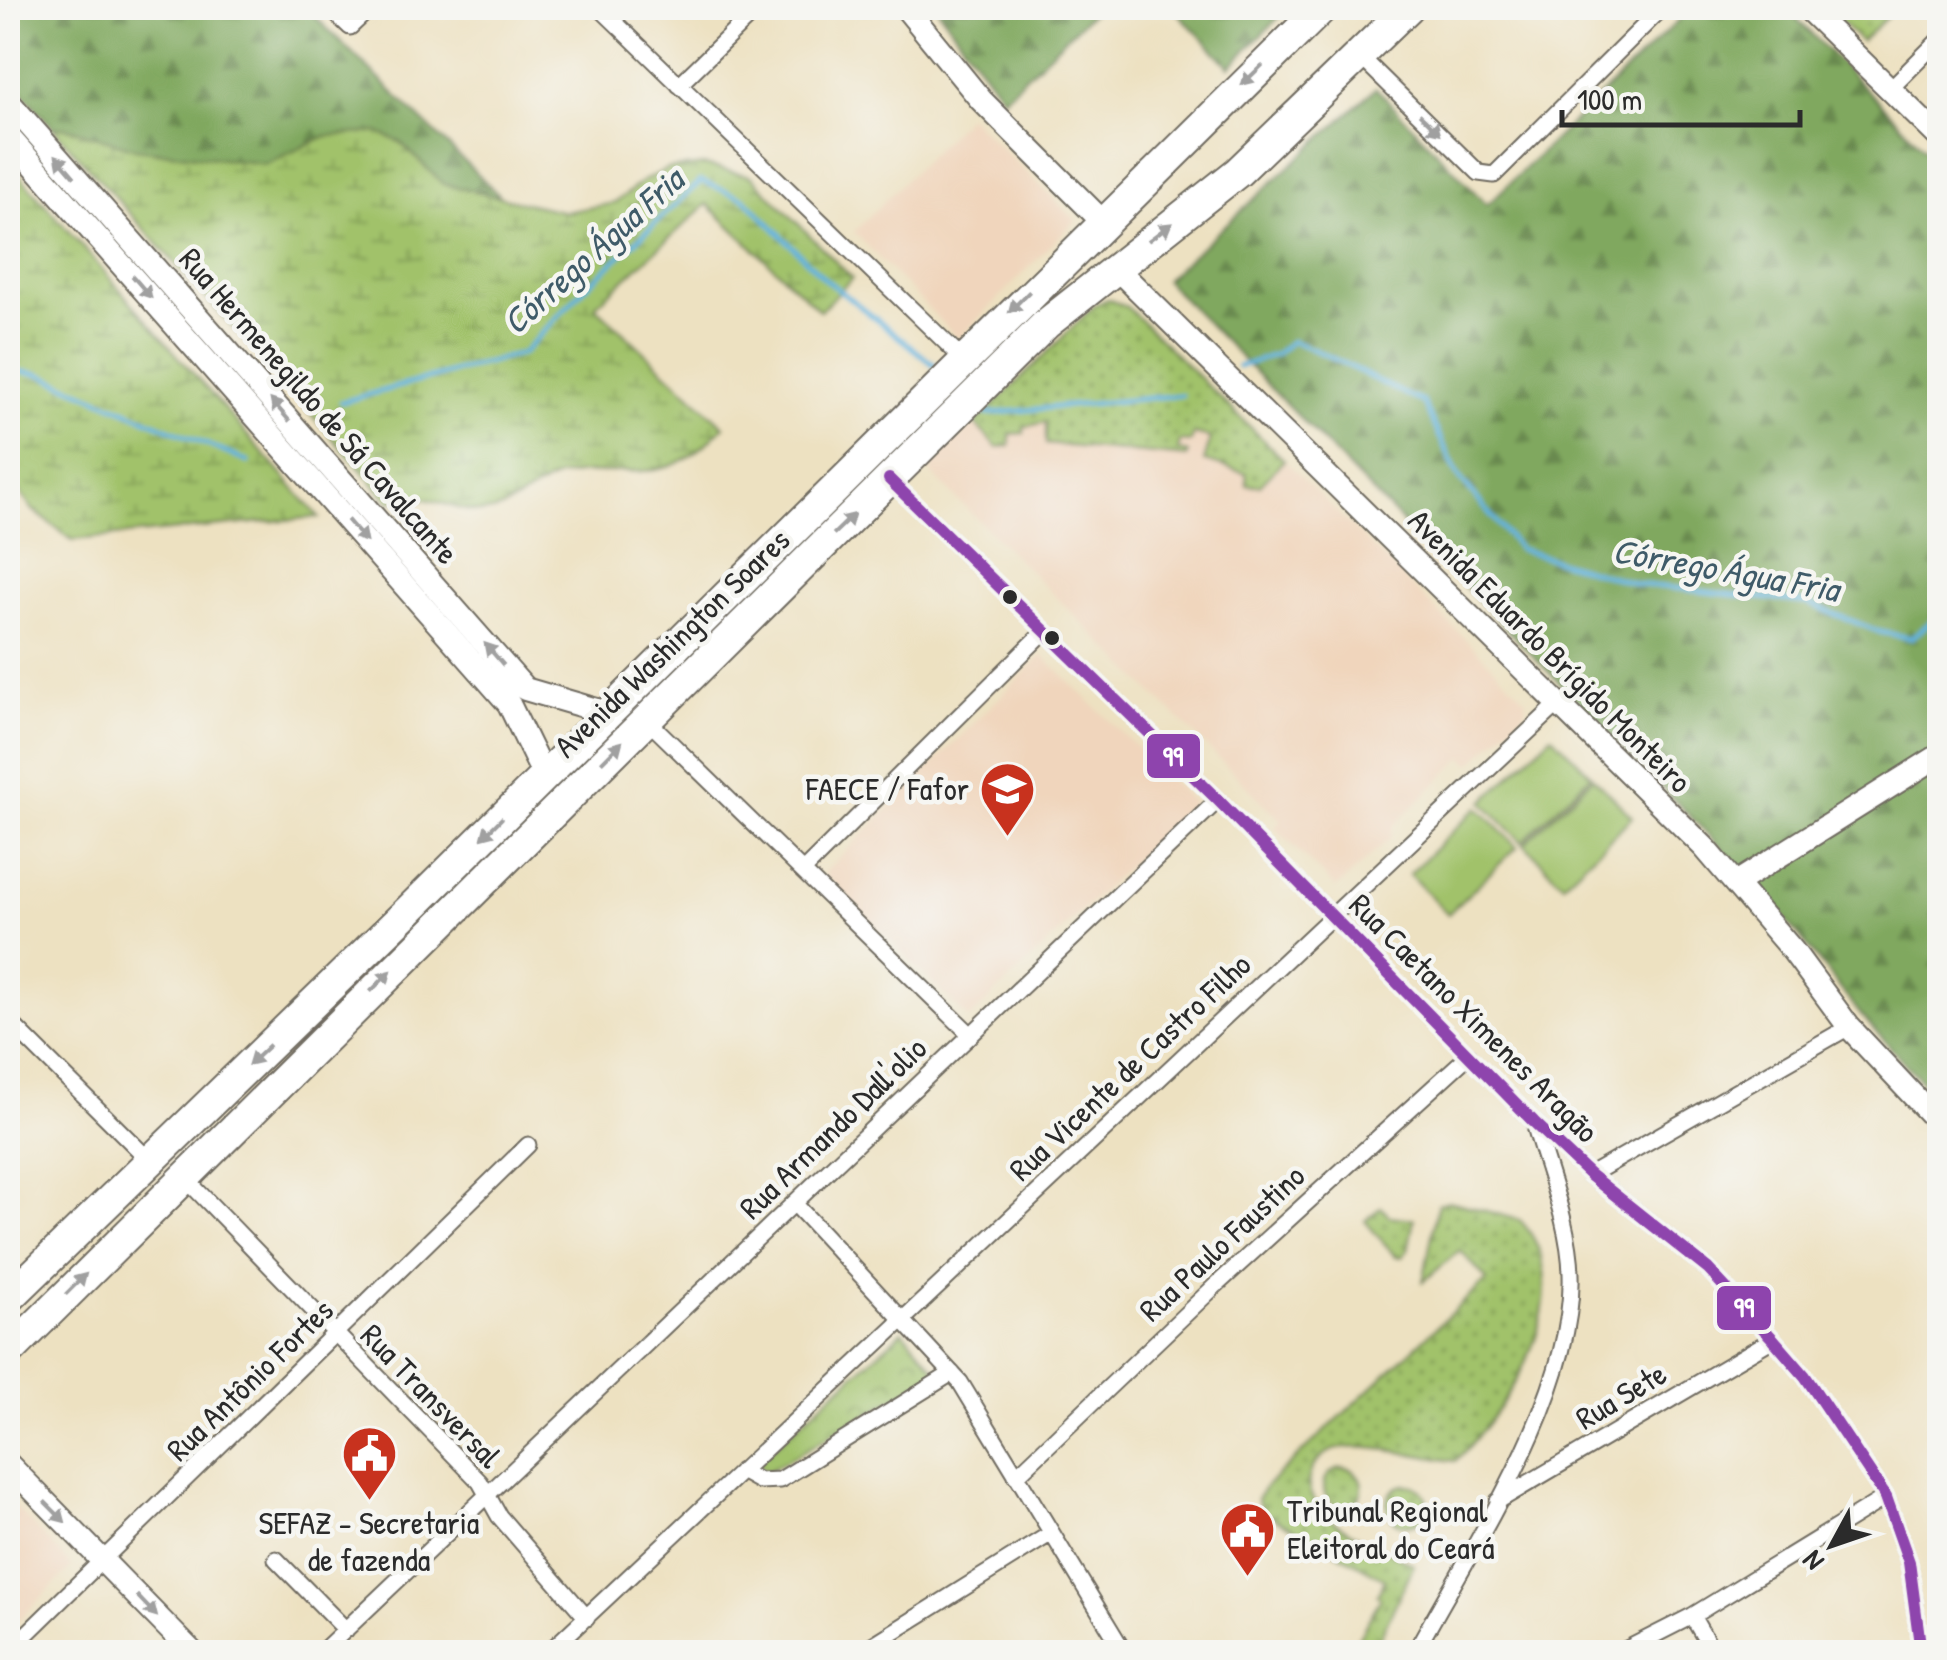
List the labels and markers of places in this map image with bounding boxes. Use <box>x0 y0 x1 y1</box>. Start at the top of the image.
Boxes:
unlabelled marker <box>1000 587 1020 607</box>
unlabelled marker <box>1042 628 1062 648</box>
school or university icon: FAECE / Fafor <box>978 759 1038 838</box>
place label: FAECE / Fafor <box>805 767 969 810</box>
public building icon: SEFAZ - Secretaria de fazenda <box>339 1424 399 1503</box>
place label: Tribunal Regional Eleitoral do Ceará <box>1287 1489 1495 1569</box>
public building icon: Tribunal Regional Eleitoral do Ceará <box>1218 1499 1278 1578</box>
place label: SEFAZ - Secretaria de fazenda <box>259 1501 479 1581</box>

